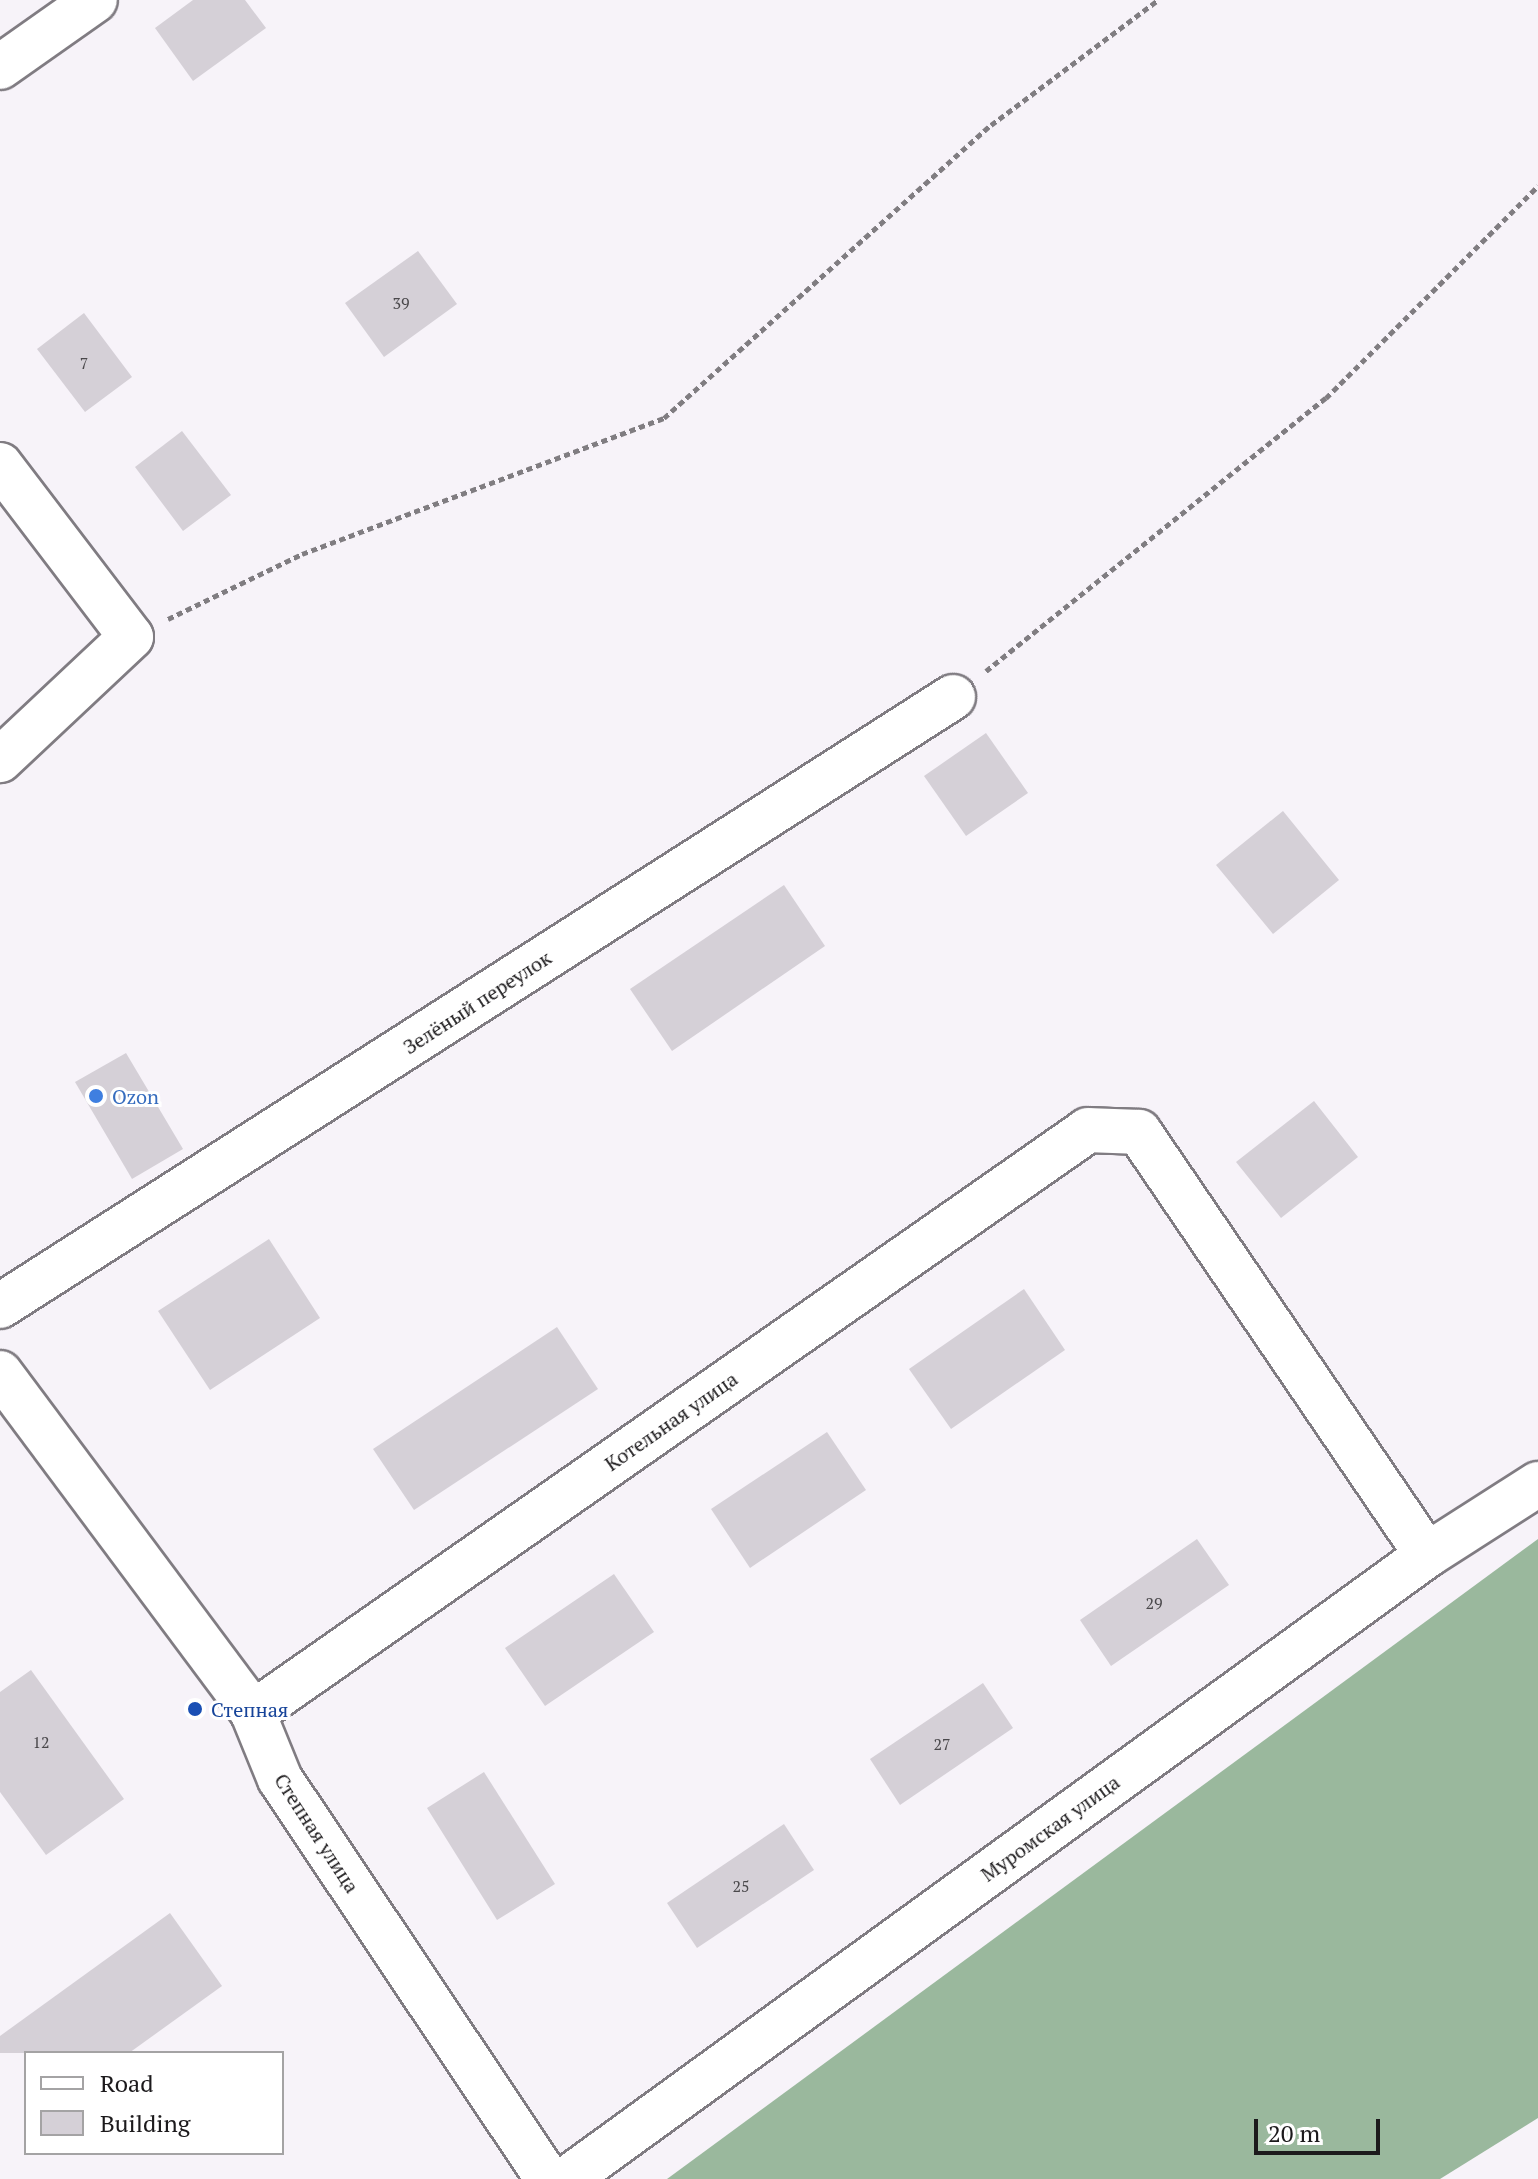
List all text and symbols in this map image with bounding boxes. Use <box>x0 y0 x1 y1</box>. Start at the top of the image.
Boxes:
house number: 39 <box>392 293 410 313</box>
house number: 7 <box>80 353 88 373</box>
street label: Зелёный переулок <box>398 945 556 1059</box>
place label: Ozon <box>112 1084 159 1108</box>
marker: Ozon <box>87 1087 105 1105</box>
street label: Котельная улица <box>600 1366 742 1476</box>
house number: 29 <box>1145 1593 1163 1613</box>
place label: Степная <box>211 1697 288 1721</box>
marker: Степная <box>186 1700 204 1718</box>
house number: 12 <box>32 1732 50 1752</box>
house number: 27 <box>933 1734 951 1754</box>
street label: Степная улица <box>270 1769 364 1897</box>
street label: Муромская улица <box>976 1770 1124 1886</box>
house number: 25 <box>732 1876 750 1896</box>
legend <box>24 2051 284 2155</box>
text: Road <box>100 2067 154 2099</box>
scale bar <box>1258 2103 1384 2153</box>
text: Building <box>100 2107 190 2139</box>
text: 20 m <box>1268 2117 1320 2149</box>

